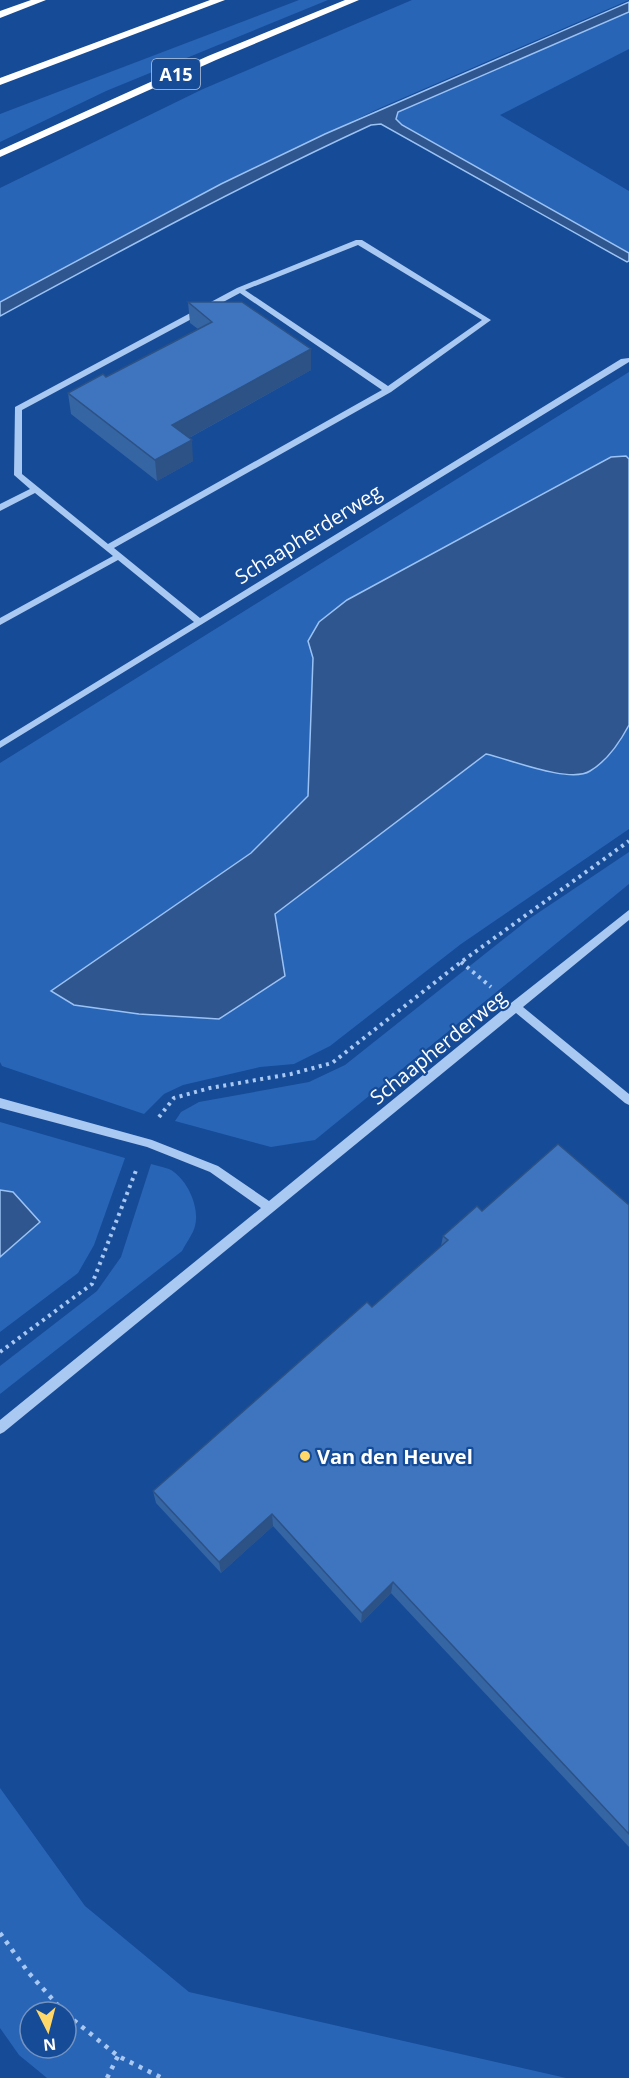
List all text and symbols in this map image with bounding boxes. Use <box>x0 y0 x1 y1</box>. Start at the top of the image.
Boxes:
road number: A15 <box>152 59 200 89</box>
street label: Schaapherderweg <box>230 478 387 590</box>
street label: Schaapherderweg <box>364 984 512 1110</box>
place label: Van den Heuvel <box>317 1443 473 1470</box>
marker: Van den Heuvel <box>298 1449 312 1463</box>
north arrow <box>18 2000 78 2060</box>
text: N <box>42 2033 57 2057</box>

